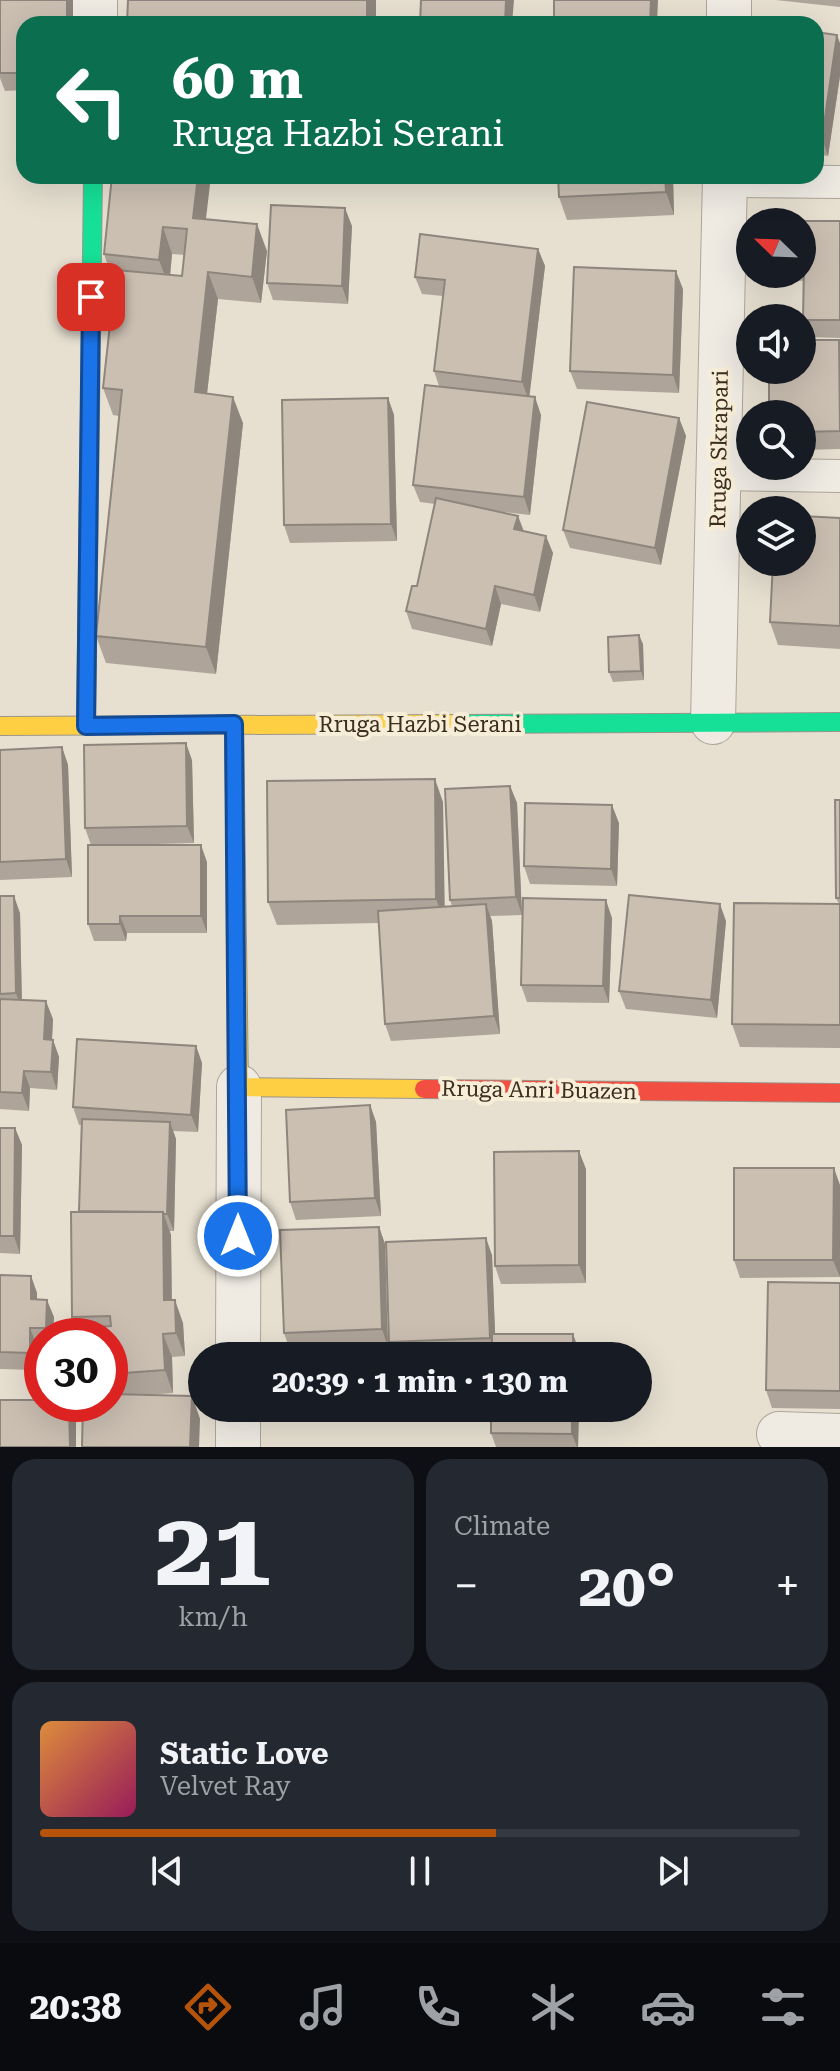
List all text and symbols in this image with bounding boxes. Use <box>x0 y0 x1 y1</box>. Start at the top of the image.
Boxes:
text: 60 m <box>172 46 303 112</box>
icon: left <box>40 48 144 152</box>
text: Rruga Hazbi Serani <box>172 113 504 155</box>
north arrow <box>736 208 816 288</box>
map controls <box>736 208 816 576</box>
pin <box>57 263 125 331</box>
icon: arrive <box>69 275 113 319</box>
button: sound <box>736 304 816 384</box>
street label: Rruga Skrapari <box>705 370 733 528</box>
button: search <box>736 400 816 480</box>
button: layers <box>736 496 816 576</box>
street label: Rruga Hazbi Serani <box>319 712 521 737</box>
street label: Rruga Anri Buazen <box>441 1076 637 1104</box>
position arrow <box>196 1194 280 1278</box>
speed limit sign: 30 <box>24 1318 128 1422</box>
text: 20:39 · 1 min · 130 m <box>272 1364 568 1399</box>
text: 21 <box>155 1489 271 1610</box>
text: Climate <box>454 1511 550 1541</box>
text: 20° <box>578 1550 676 1621</box>
text: − <box>454 1560 479 1612</box>
text: + <box>775 1560 800 1612</box>
text: km/h <box>178 1602 248 1632</box>
text: Static Love <box>160 1736 329 1771</box>
text: Velvet Ray <box>160 1771 291 1801</box>
icon: previous <box>145 1849 189 1893</box>
icon: pause <box>398 1849 442 1893</box>
icon: next <box>651 1849 695 1893</box>
icon: directions <box>180 1979 236 2035</box>
icon: music <box>295 1979 351 2035</box>
icon: phone <box>410 1979 466 2035</box>
icon: climate <box>525 1979 581 2035</box>
icon: car <box>640 1979 696 2035</box>
icon: filters <box>755 1979 811 2035</box>
text: 20:38 <box>29 1986 121 2028</box>

